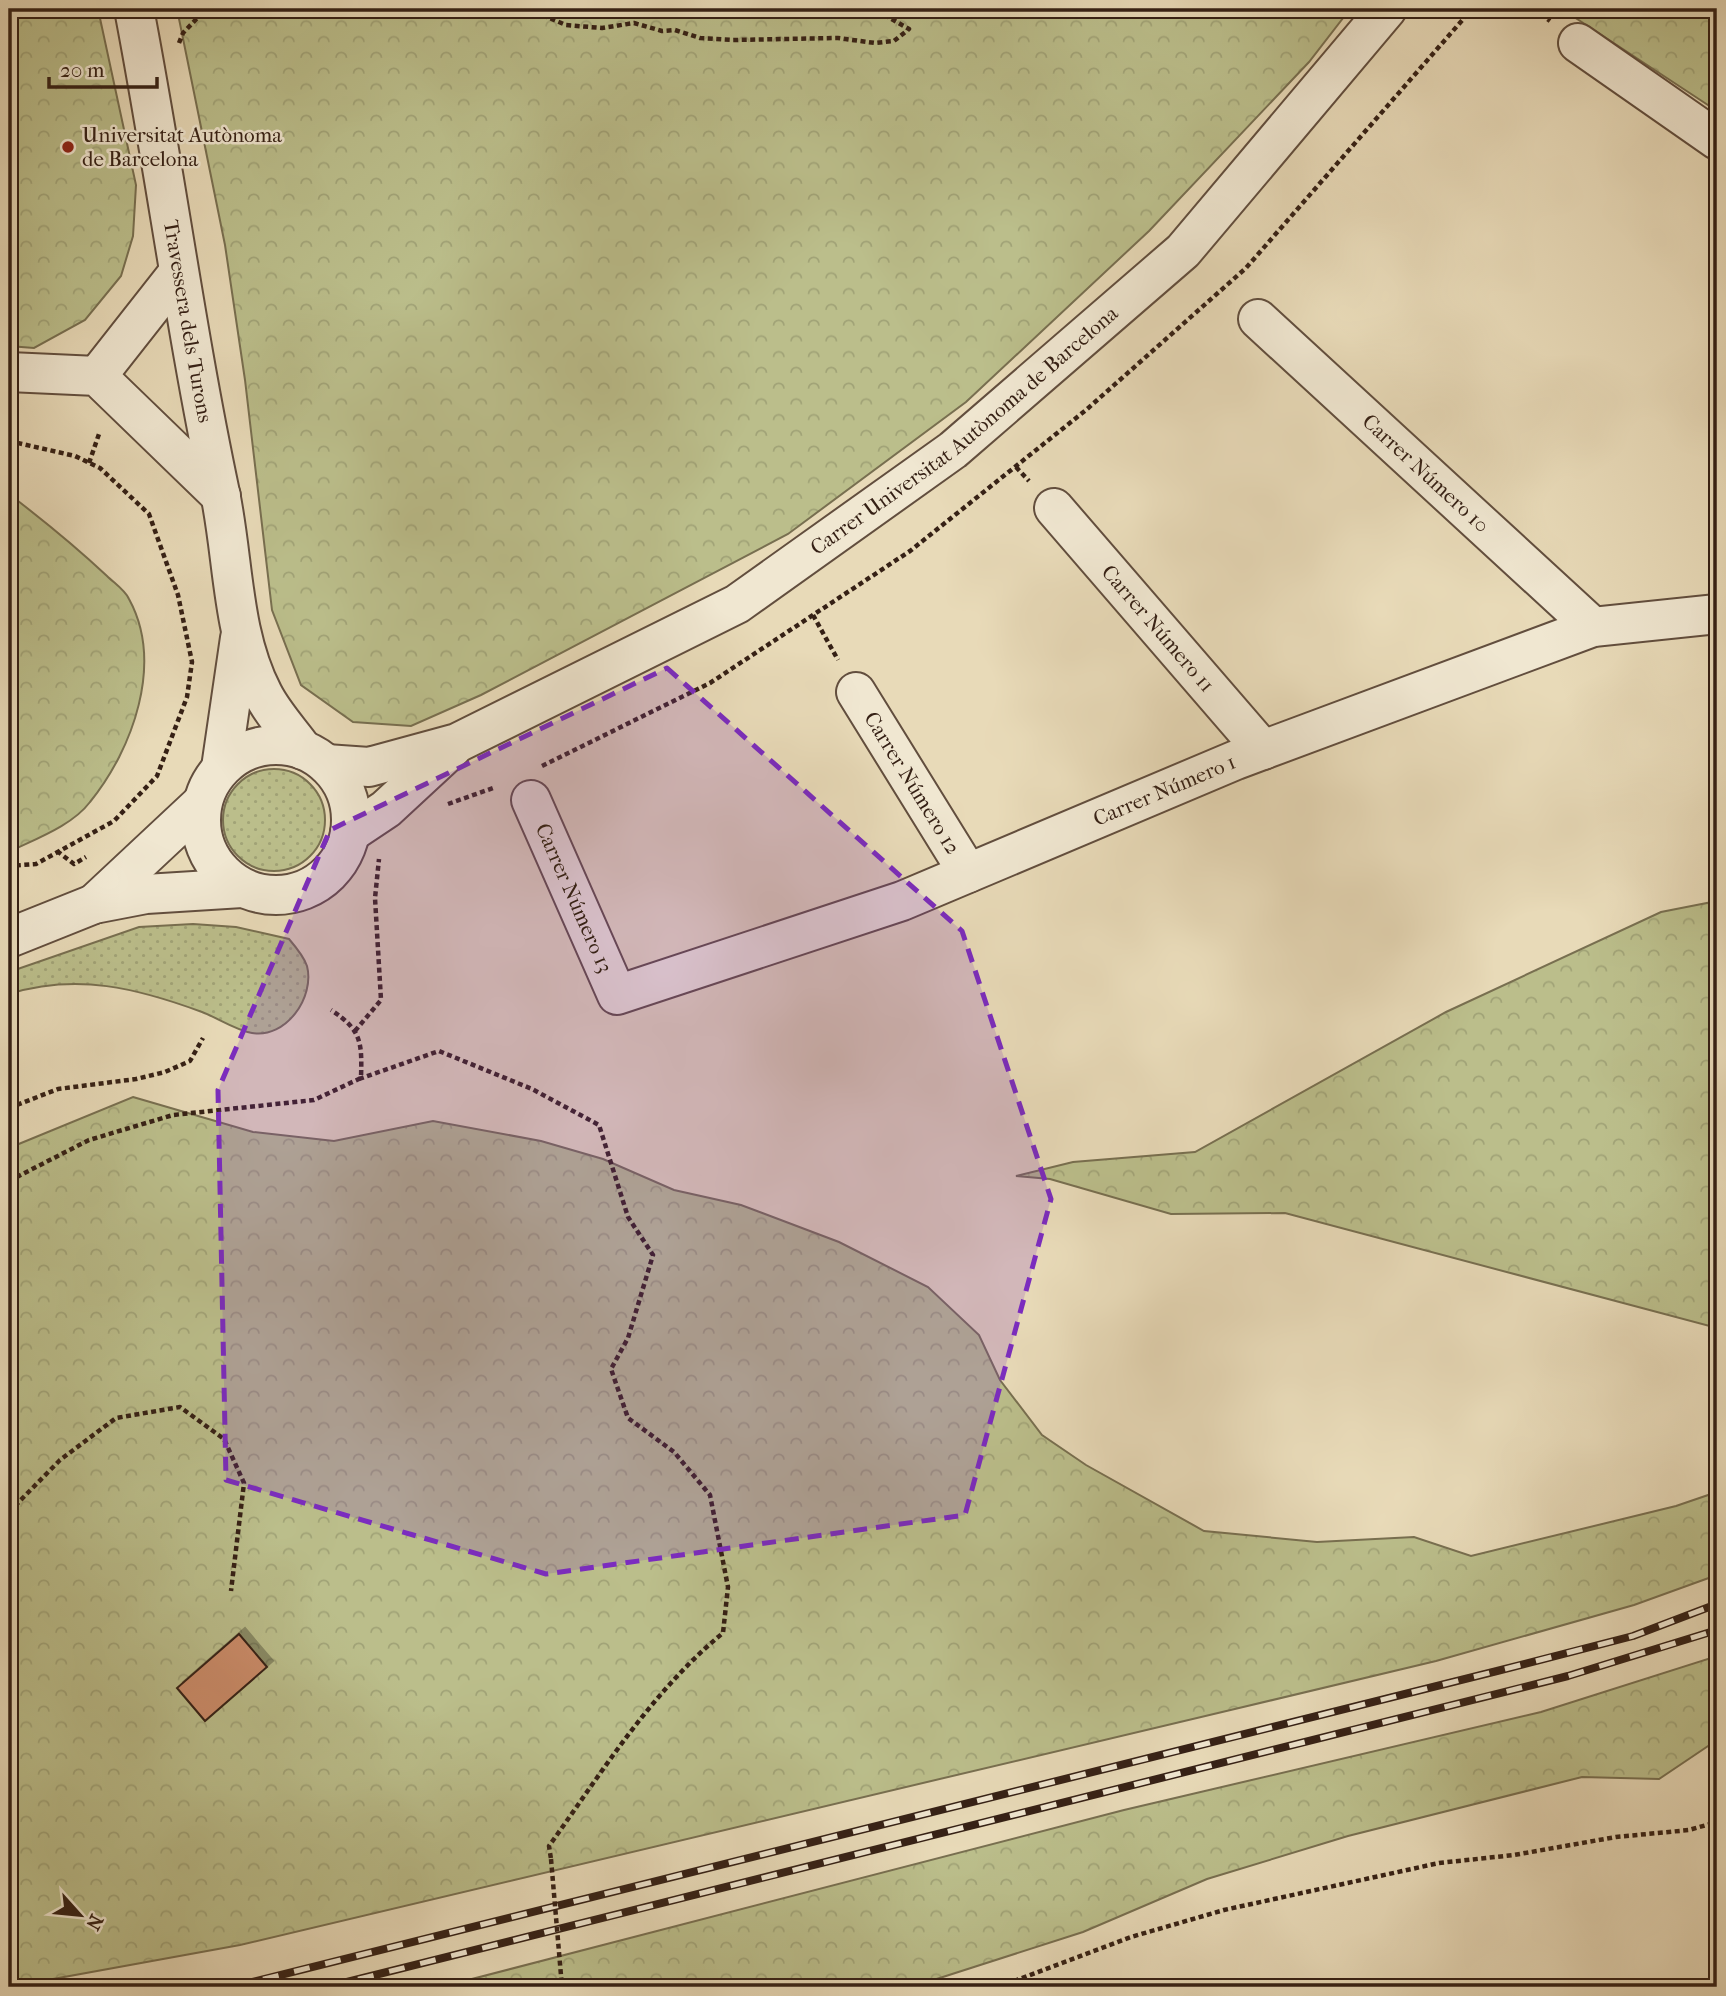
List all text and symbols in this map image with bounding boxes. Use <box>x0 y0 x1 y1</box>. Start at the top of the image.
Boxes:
scale bar <box>49 46 158 90</box>
text: 20 m <box>60 58 105 82</box>
place label: Universitat Autònoma de Barcelona <box>82 123 282 171</box>
marker: Universitat Autònoma de Barcelona <box>60 139 76 155</box>
street label: Travessera dels Turons <box>159 218 218 425</box>
street label: Carrer Universitat Autònoma de Barcelona <box>806 301 1123 560</box>
street label: Carrer Número 10 <box>1357 409 1494 538</box>
street label: Carrer Número 11 <box>1097 560 1219 697</box>
street label: Carrer Número 12 <box>859 707 965 859</box>
street label: Carrer Número 1 <box>1090 750 1239 831</box>
street label: Carrer Número 13 <box>531 820 618 976</box>
north arrow <box>46 1881 116 1951</box>
text: N <box>81 1911 107 1934</box>

